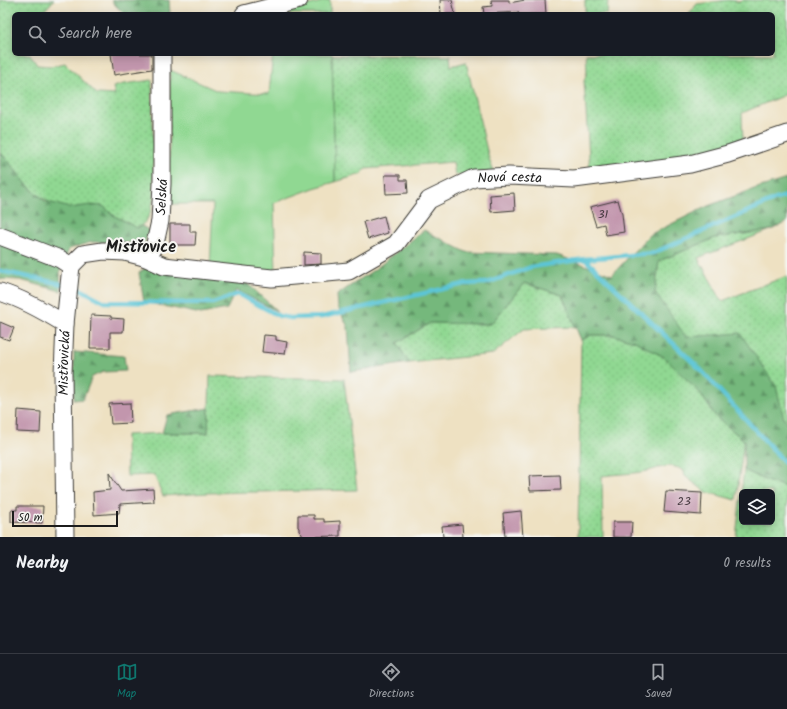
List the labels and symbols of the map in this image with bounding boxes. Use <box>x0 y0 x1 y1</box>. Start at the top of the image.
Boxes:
street label: Nová cesta <box>477 166 542 190</box>
street label: Selská <box>150 177 174 216</box>
house number: 31 <box>598 205 609 224</box>
district label: Mistřovice <box>106 235 176 260</box>
street label: Mistřovická <box>53 329 77 396</box>
house number: 23 <box>677 492 691 511</box>
scale bar <box>12 509 118 528</box>

